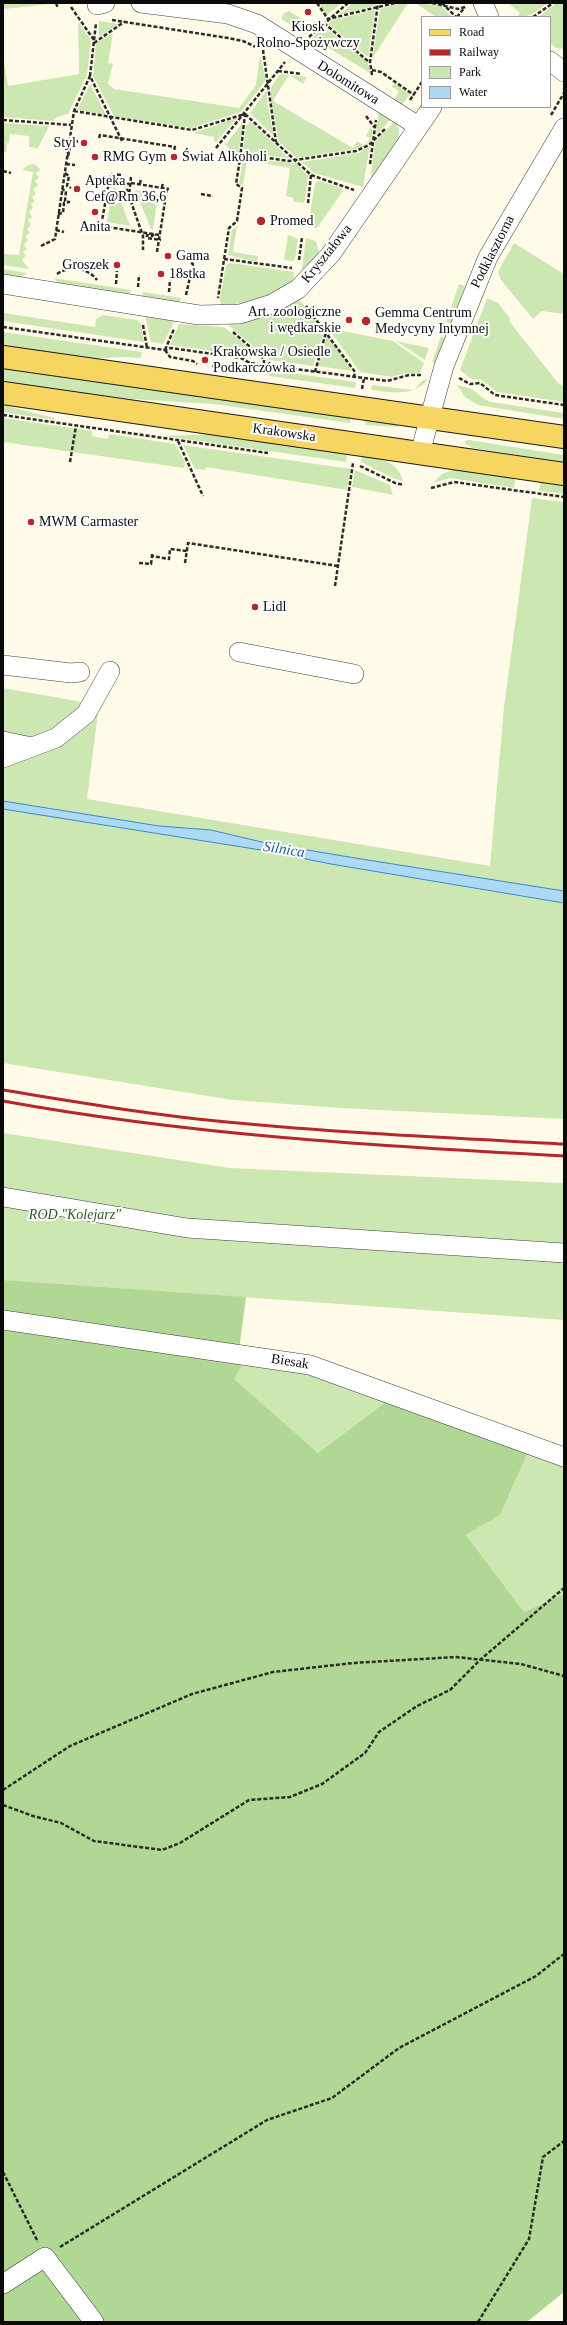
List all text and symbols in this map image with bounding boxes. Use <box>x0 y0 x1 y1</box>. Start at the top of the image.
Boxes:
marker: Kiosk Rolno-Spożywczy <box>303 7 313 17</box>
legend <box>421 16 551 108</box>
place label: Kiosk Rolno-Spożywczy <box>256 19 360 52</box>
text: Road <box>459 25 484 39</box>
text: Railway <box>459 45 499 59</box>
street label: Dolomitowa <box>314 57 382 109</box>
text: Park <box>459 65 481 79</box>
text: Water <box>459 85 487 99</box>
place label: Styl <box>53 135 76 151</box>
marker: Styl <box>79 138 89 148</box>
place label: RMG Gym <box>103 149 166 165</box>
place label: Świat Alkoholi <box>182 149 267 165</box>
marker: RMG Gym <box>90 152 100 162</box>
marker: Świat Alkoholi <box>169 152 179 162</box>
place label: Apteka Cef@Rm 36,6 <box>85 173 166 206</box>
marker: Apteka Cef@Rm 36,6 <box>72 184 82 194</box>
marker: Anita <box>90 207 100 217</box>
place label: Promed <box>270 213 314 229</box>
street label: Podklasztorna <box>468 213 518 291</box>
marker: Promed <box>255 215 267 227</box>
place label: Anita <box>79 219 111 235</box>
street label: Kryształowa <box>298 221 356 287</box>
place label: Gama <box>176 248 209 264</box>
marker: Gama <box>163 251 173 261</box>
place label: Groszek <box>62 257 109 273</box>
marker: Groszek <box>112 260 122 270</box>
place label: 18stka <box>169 266 206 282</box>
marker: 18stka <box>156 269 166 279</box>
place label: Art. zoologiczne i wędkarskie <box>248 304 341 336</box>
place label: Gemma Centrum Medycyny Intymnej <box>375 305 489 338</box>
marker: Art. zoologiczne i wędkarskie <box>344 315 354 325</box>
marker: Gemma Centrum Medycyny Intymnej <box>360 315 372 327</box>
place label: Krakowska / Osiedle Podkarczówka <box>213 344 330 376</box>
marker: Krakowska / Osiedle Podkarczówka <box>200 355 210 365</box>
street label: Krakowska <box>251 420 317 446</box>
place label: MWM Carmaster <box>39 514 138 530</box>
marker: MWM Carmaster <box>26 517 36 527</box>
place label: Lidl <box>263 599 286 615</box>
marker: Lidl <box>250 602 260 612</box>
water label: Silnica <box>262 838 306 862</box>
park label: ROD "Kolejarz" <box>29 1207 121 1223</box>
street label: Biesak <box>270 1351 310 1373</box>

